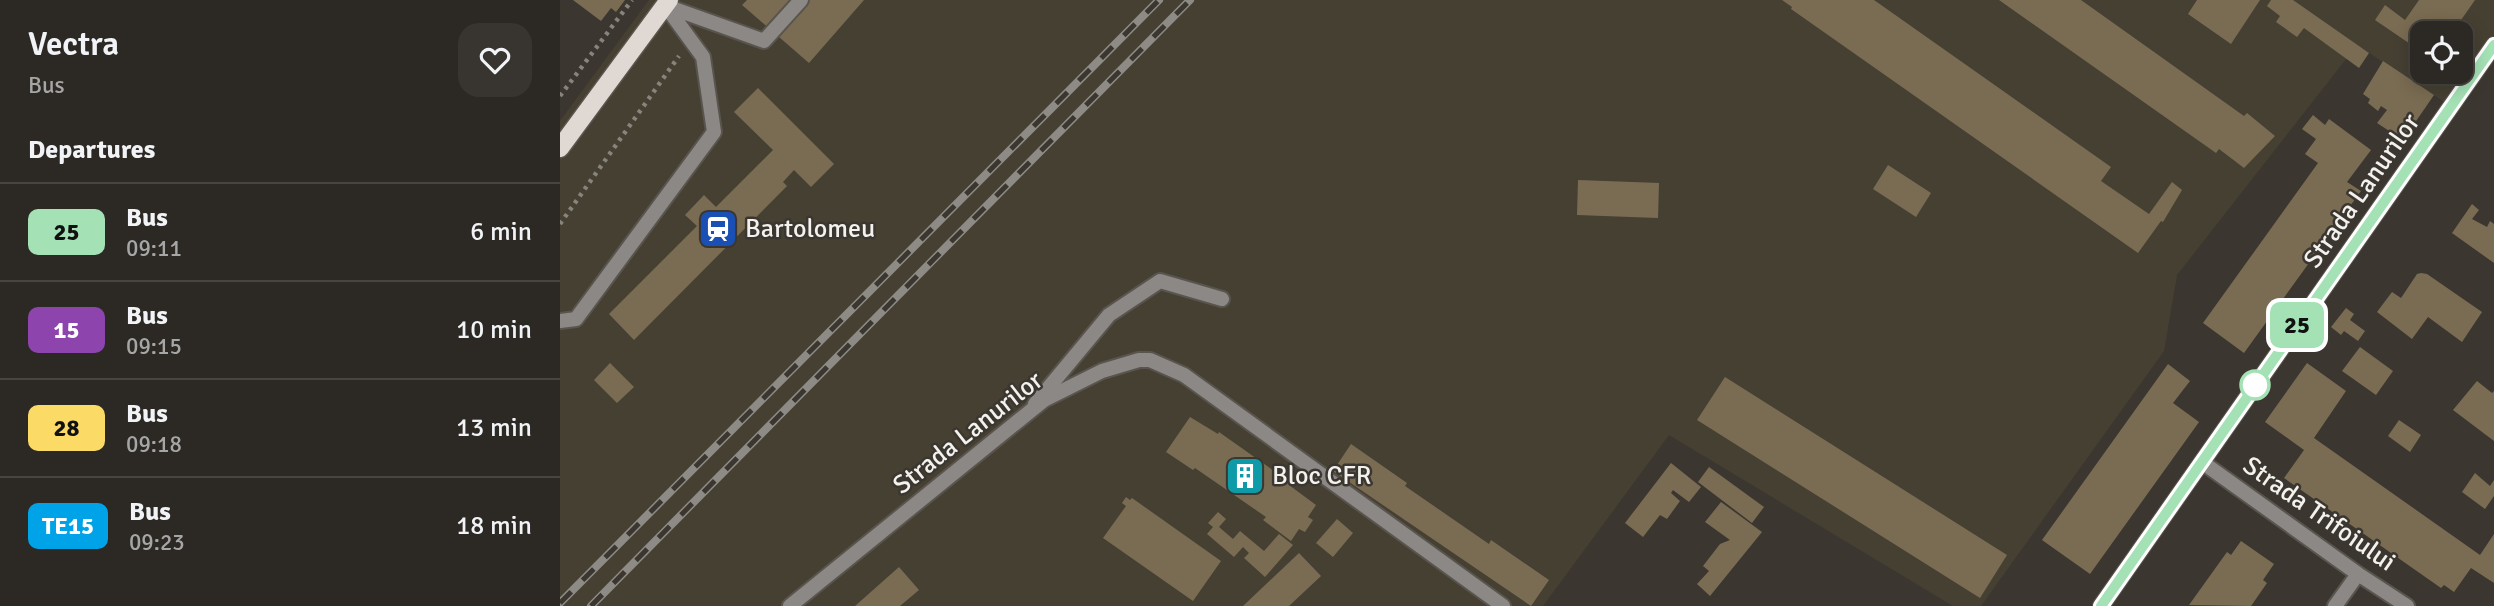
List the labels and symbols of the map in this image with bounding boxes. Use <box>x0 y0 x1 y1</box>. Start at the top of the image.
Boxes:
street label: Strada Lanurilor <box>2297 107 2427 274</box>
station icon: Bartolomeu <box>697 208 739 250</box>
place label: Bartolomeu <box>745 213 875 245</box>
line badge: 25 <box>2266 302 2328 348</box>
street label: Strada Lanurilor <box>887 364 1050 501</box>
unlabelled marker <box>2240 370 2270 400</box>
street label: Strada Trifoiului <box>2237 450 2401 578</box>
building icon: Bloc CFR <box>1224 455 1266 497</box>
place label: Bloc CFR <box>1272 460 1371 492</box>

